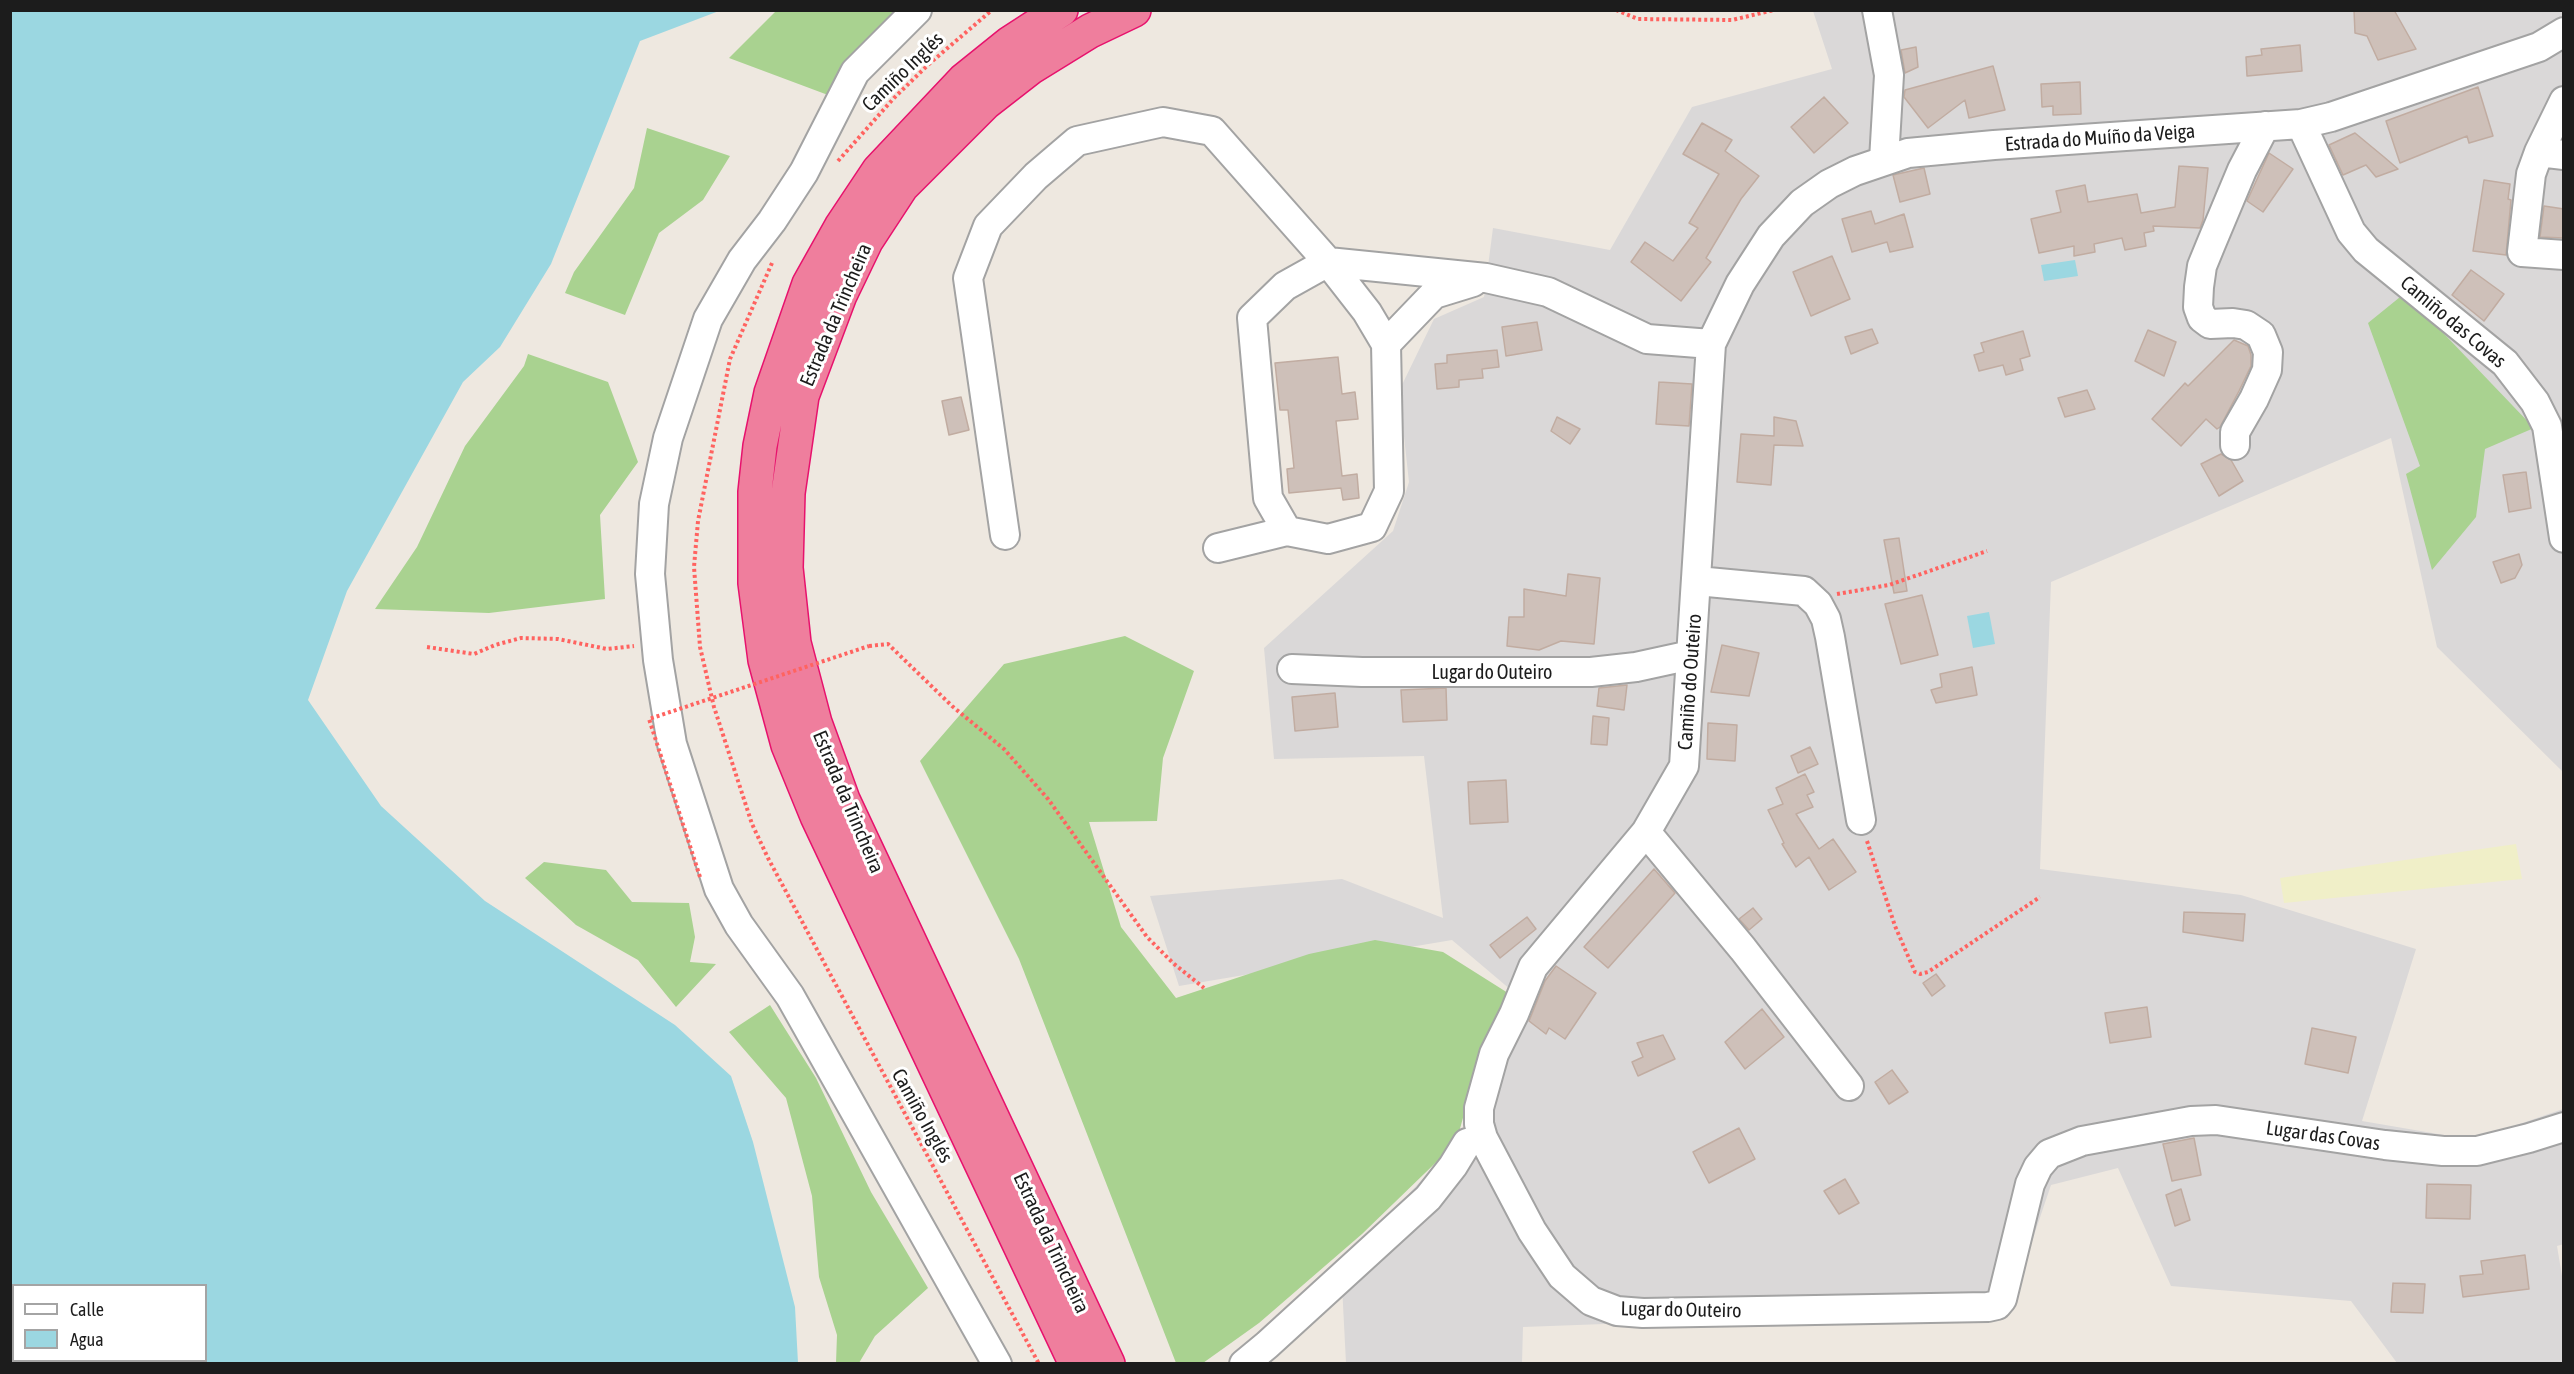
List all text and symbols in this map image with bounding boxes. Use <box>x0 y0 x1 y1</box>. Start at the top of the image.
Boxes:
street label: Camiño Inglés <box>857 27 949 117</box>
street label: Estrada do Muíño da Veiga <box>2004 119 2196 157</box>
street label: Estrada da Trincheira <box>795 240 877 390</box>
street label: Camiño das Covas <box>2395 271 2511 373</box>
street label: Camiño do Outeiro <box>1673 613 1707 751</box>
street label: Lugar do Outeiro <box>1431 661 1553 685</box>
street label: Estrada da Trincheira <box>807 727 889 877</box>
street label: Camiño Inglés <box>886 1065 958 1167</box>
street label: Lugar das Covas <box>2265 1116 2381 1156</box>
street label: Estrada da Trincheira <box>1008 1169 1094 1317</box>
legend <box>12 1284 207 1362</box>
street label: Lugar do Outeiro <box>1620 1297 1742 1323</box>
text: Calle <box>70 1299 104 1320</box>
text: Agua <box>70 1329 104 1350</box>

